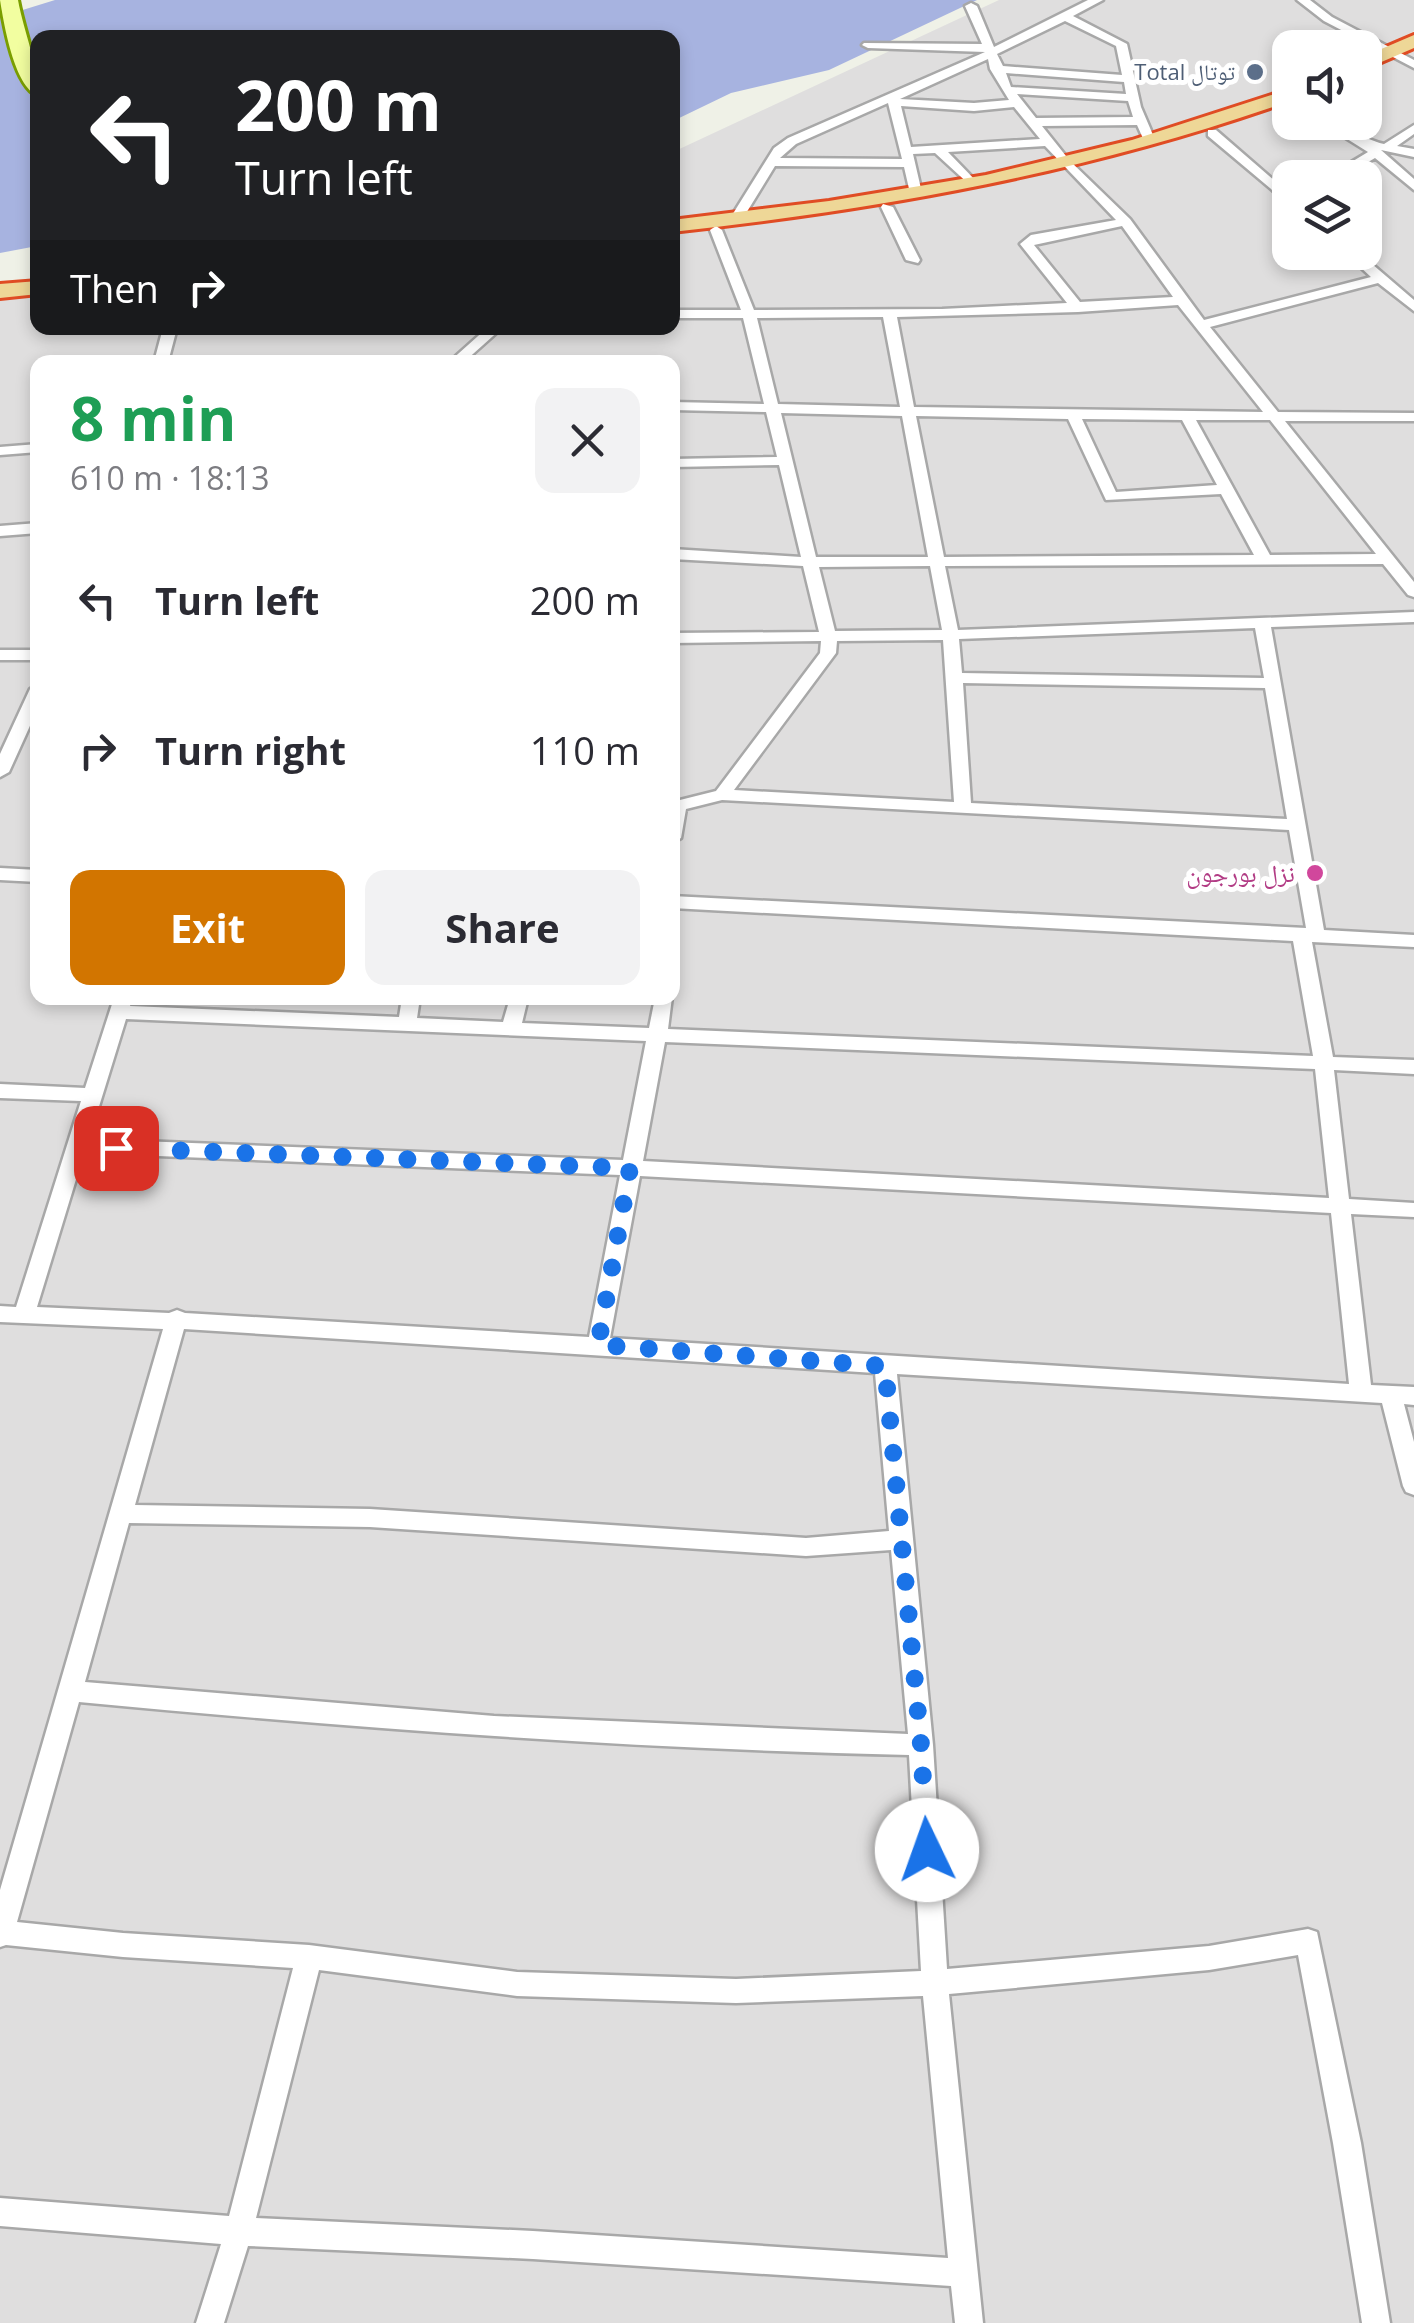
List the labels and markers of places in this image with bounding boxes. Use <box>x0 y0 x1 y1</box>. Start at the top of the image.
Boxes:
place label: Total توتال <box>1134 56 1236 86</box>
marker: Total توتال <box>1244 61 1266 83</box>
place label: نزل بورجون <box>1186 855 1295 889</box>
marker: نزل بورجون <box>1304 862 1326 884</box>
pin <box>74 1106 159 1191</box>

